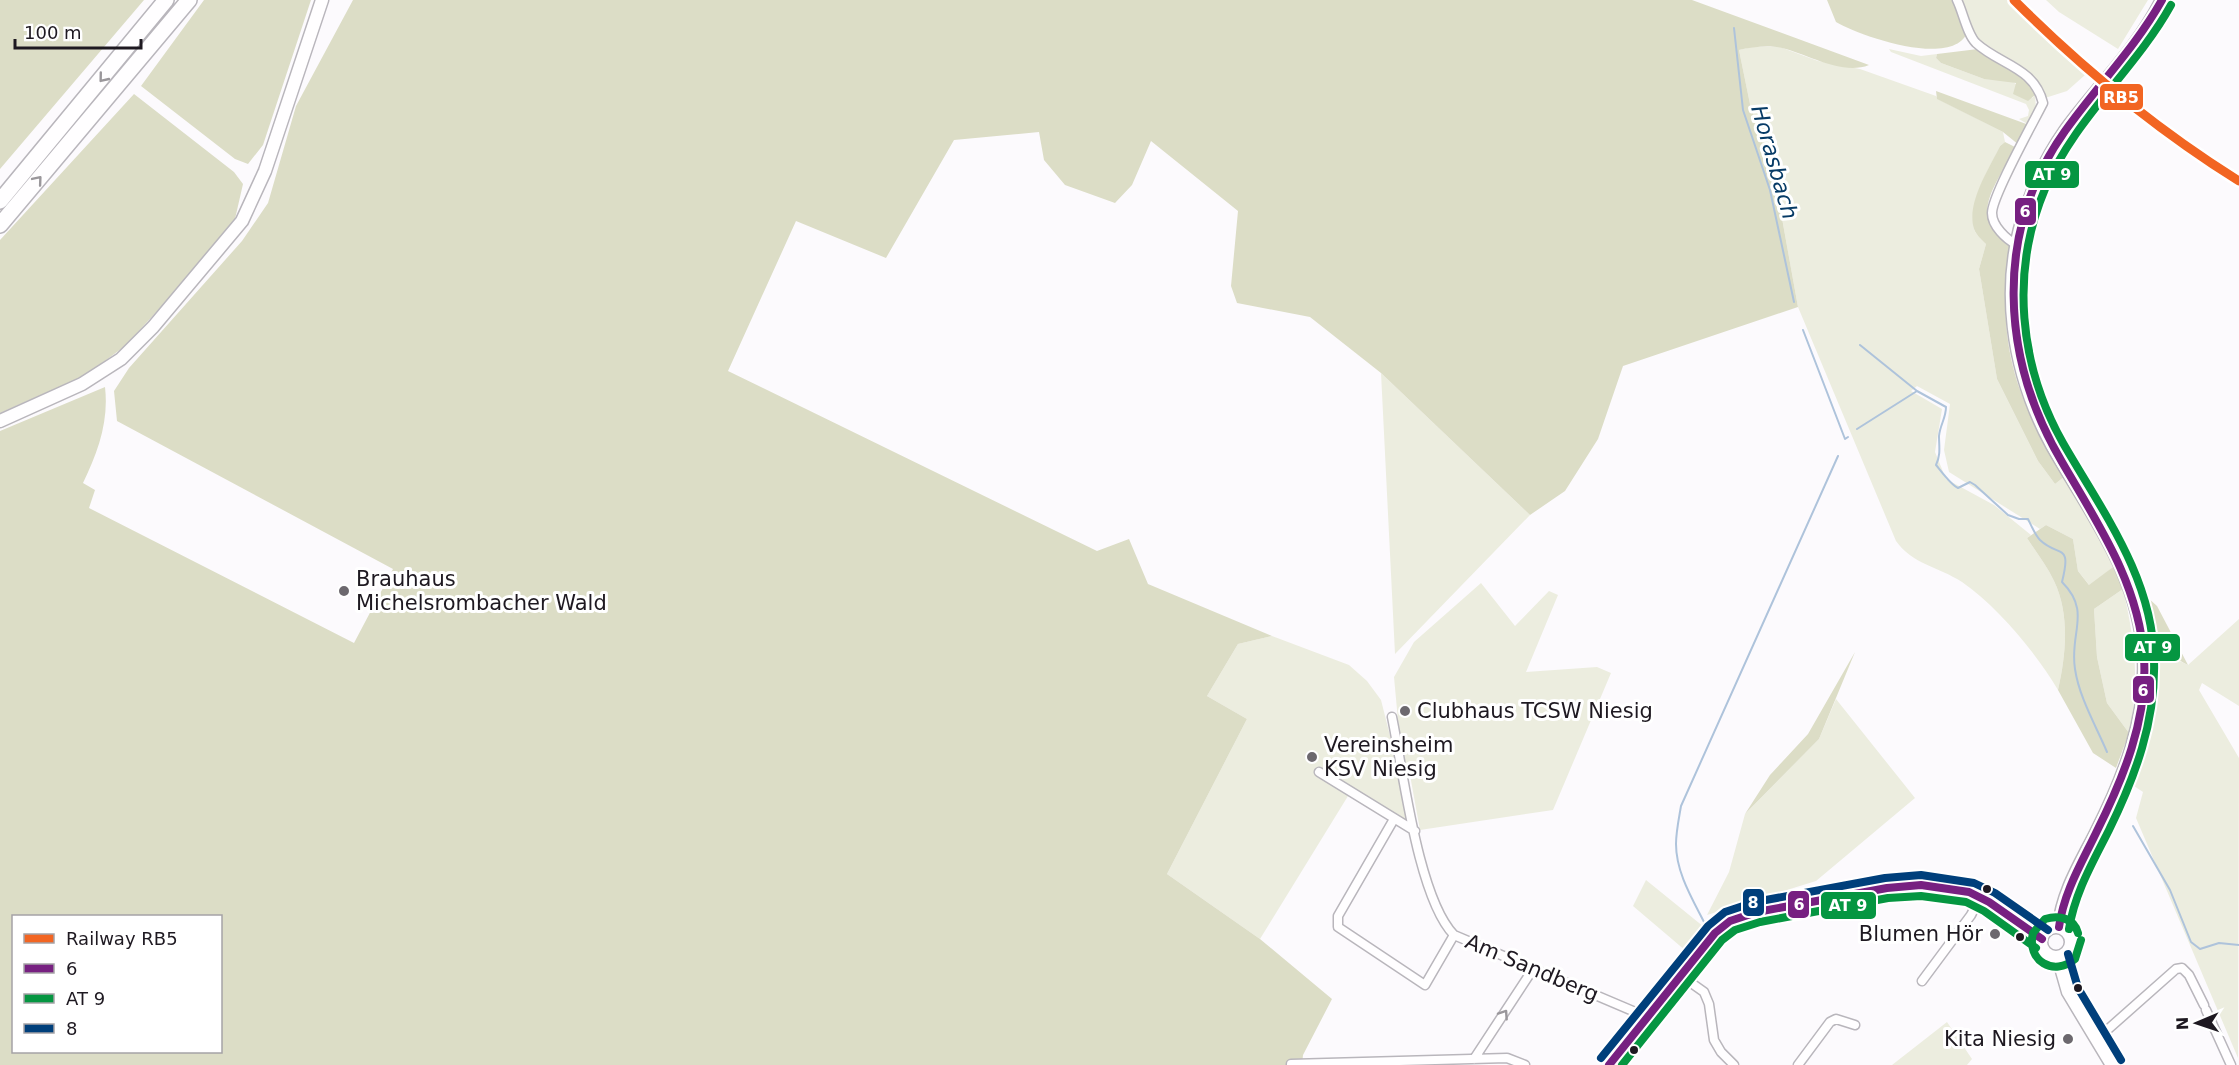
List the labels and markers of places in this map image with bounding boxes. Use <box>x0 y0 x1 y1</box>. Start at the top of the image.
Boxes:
place label: Brauhaus Michelsrombacher Wald <box>356 567 607 615</box>
marker: Brauhaus Michelsrombacher Wald <box>337 584 351 598</box>
place label: Clubhaus TCSW Niesig <box>1417 699 1653 723</box>
marker: Clubhaus TCSW Niesig <box>1398 704 1412 718</box>
place label: Vereinsheim KSV Niesig <box>1324 733 1453 781</box>
marker: Vereinsheim KSV Niesig <box>1305 750 1319 764</box>
unlabelled marker <box>1981 883 1993 895</box>
place label: Blumen Hör <box>1859 922 1983 946</box>
marker: Blumen Hör <box>1988 927 2002 941</box>
unlabelled marker <box>2014 931 2026 943</box>
unlabelled marker <box>2072 982 2084 994</box>
place label: Kita Niesig <box>1944 1027 2056 1051</box>
marker: Kita Niesig <box>2061 1032 2075 1046</box>
unlabelled marker <box>1628 1044 1640 1056</box>

